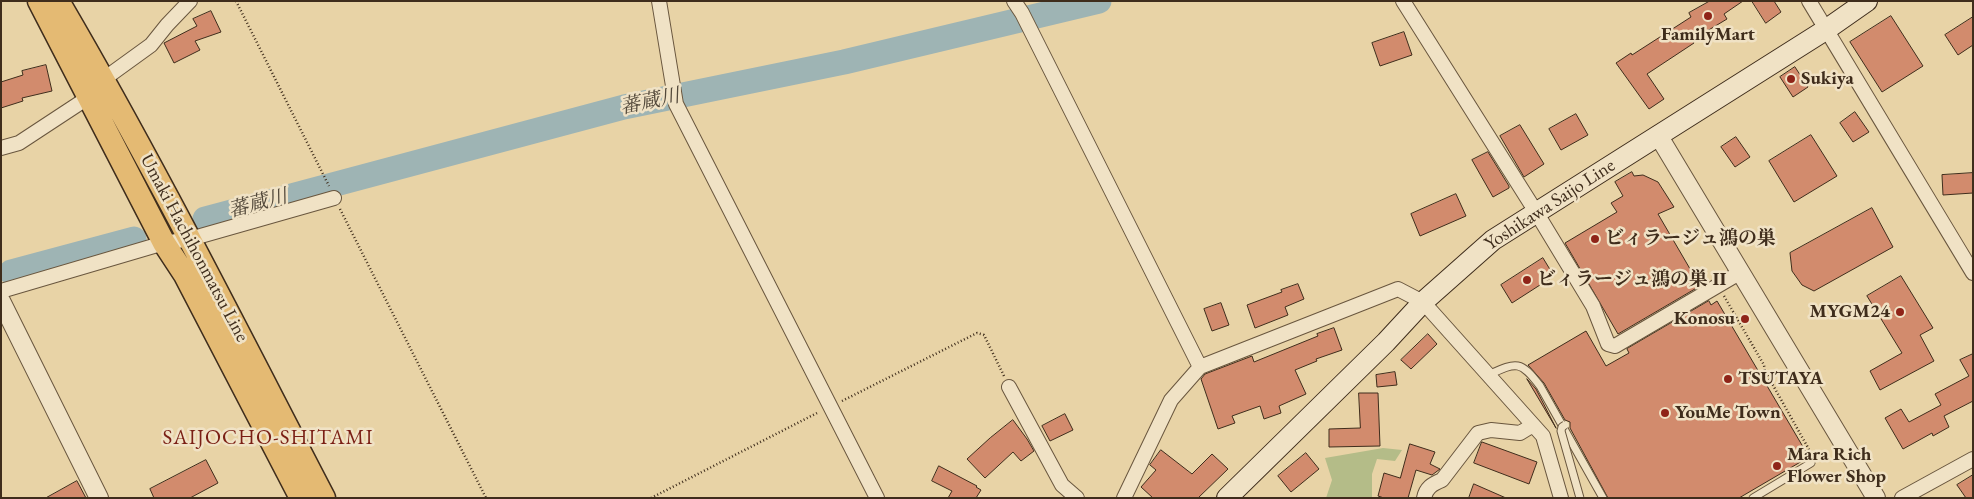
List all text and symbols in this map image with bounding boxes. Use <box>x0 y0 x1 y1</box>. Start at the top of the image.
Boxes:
marker: FamilyMart <box>1702 10 1714 22</box>
place label: FamilyMart <box>1661 24 1755 46</box>
place label: Sukiya <box>1801 68 1854 90</box>
marker: Sukiya <box>1785 73 1797 85</box>
water label: 蕃蔵川 <box>618 84 682 120</box>
street label: Umaki Hachihonmatsu Line <box>135 150 253 346</box>
street label: Yoshikawa Saijo Line <box>1480 154 1620 256</box>
water label: 蕃蔵川 <box>226 185 290 223</box>
place label: ビィラージュ鴻の巣 <box>1605 228 1776 250</box>
marker: ビィラージュ鴻の巣 <box>1589 233 1601 245</box>
place label: ビィラージュ鴻の巣 II <box>1537 269 1726 291</box>
marker: ビィラージュ鴻の巣 II <box>1521 274 1533 286</box>
place label: MYGM24 <box>1810 301 1890 323</box>
marker: MYGM24 <box>1894 306 1906 318</box>
place label: Konosu <box>1674 308 1735 330</box>
marker: Konosu <box>1739 313 1751 325</box>
place label: TSUTAYA <box>1738 368 1823 390</box>
marker: TSUTAYA <box>1722 373 1734 385</box>
place label: YouMe Town <box>1675 402 1781 424</box>
marker: YouMe Town <box>1659 407 1671 419</box>
district label: SAIJOCHO-SHITAMI <box>160 425 376 451</box>
place label: Mara Rich Flower Shop <box>1787 444 1886 488</box>
marker: Mara Rich Flower Shop <box>1771 460 1783 472</box>

